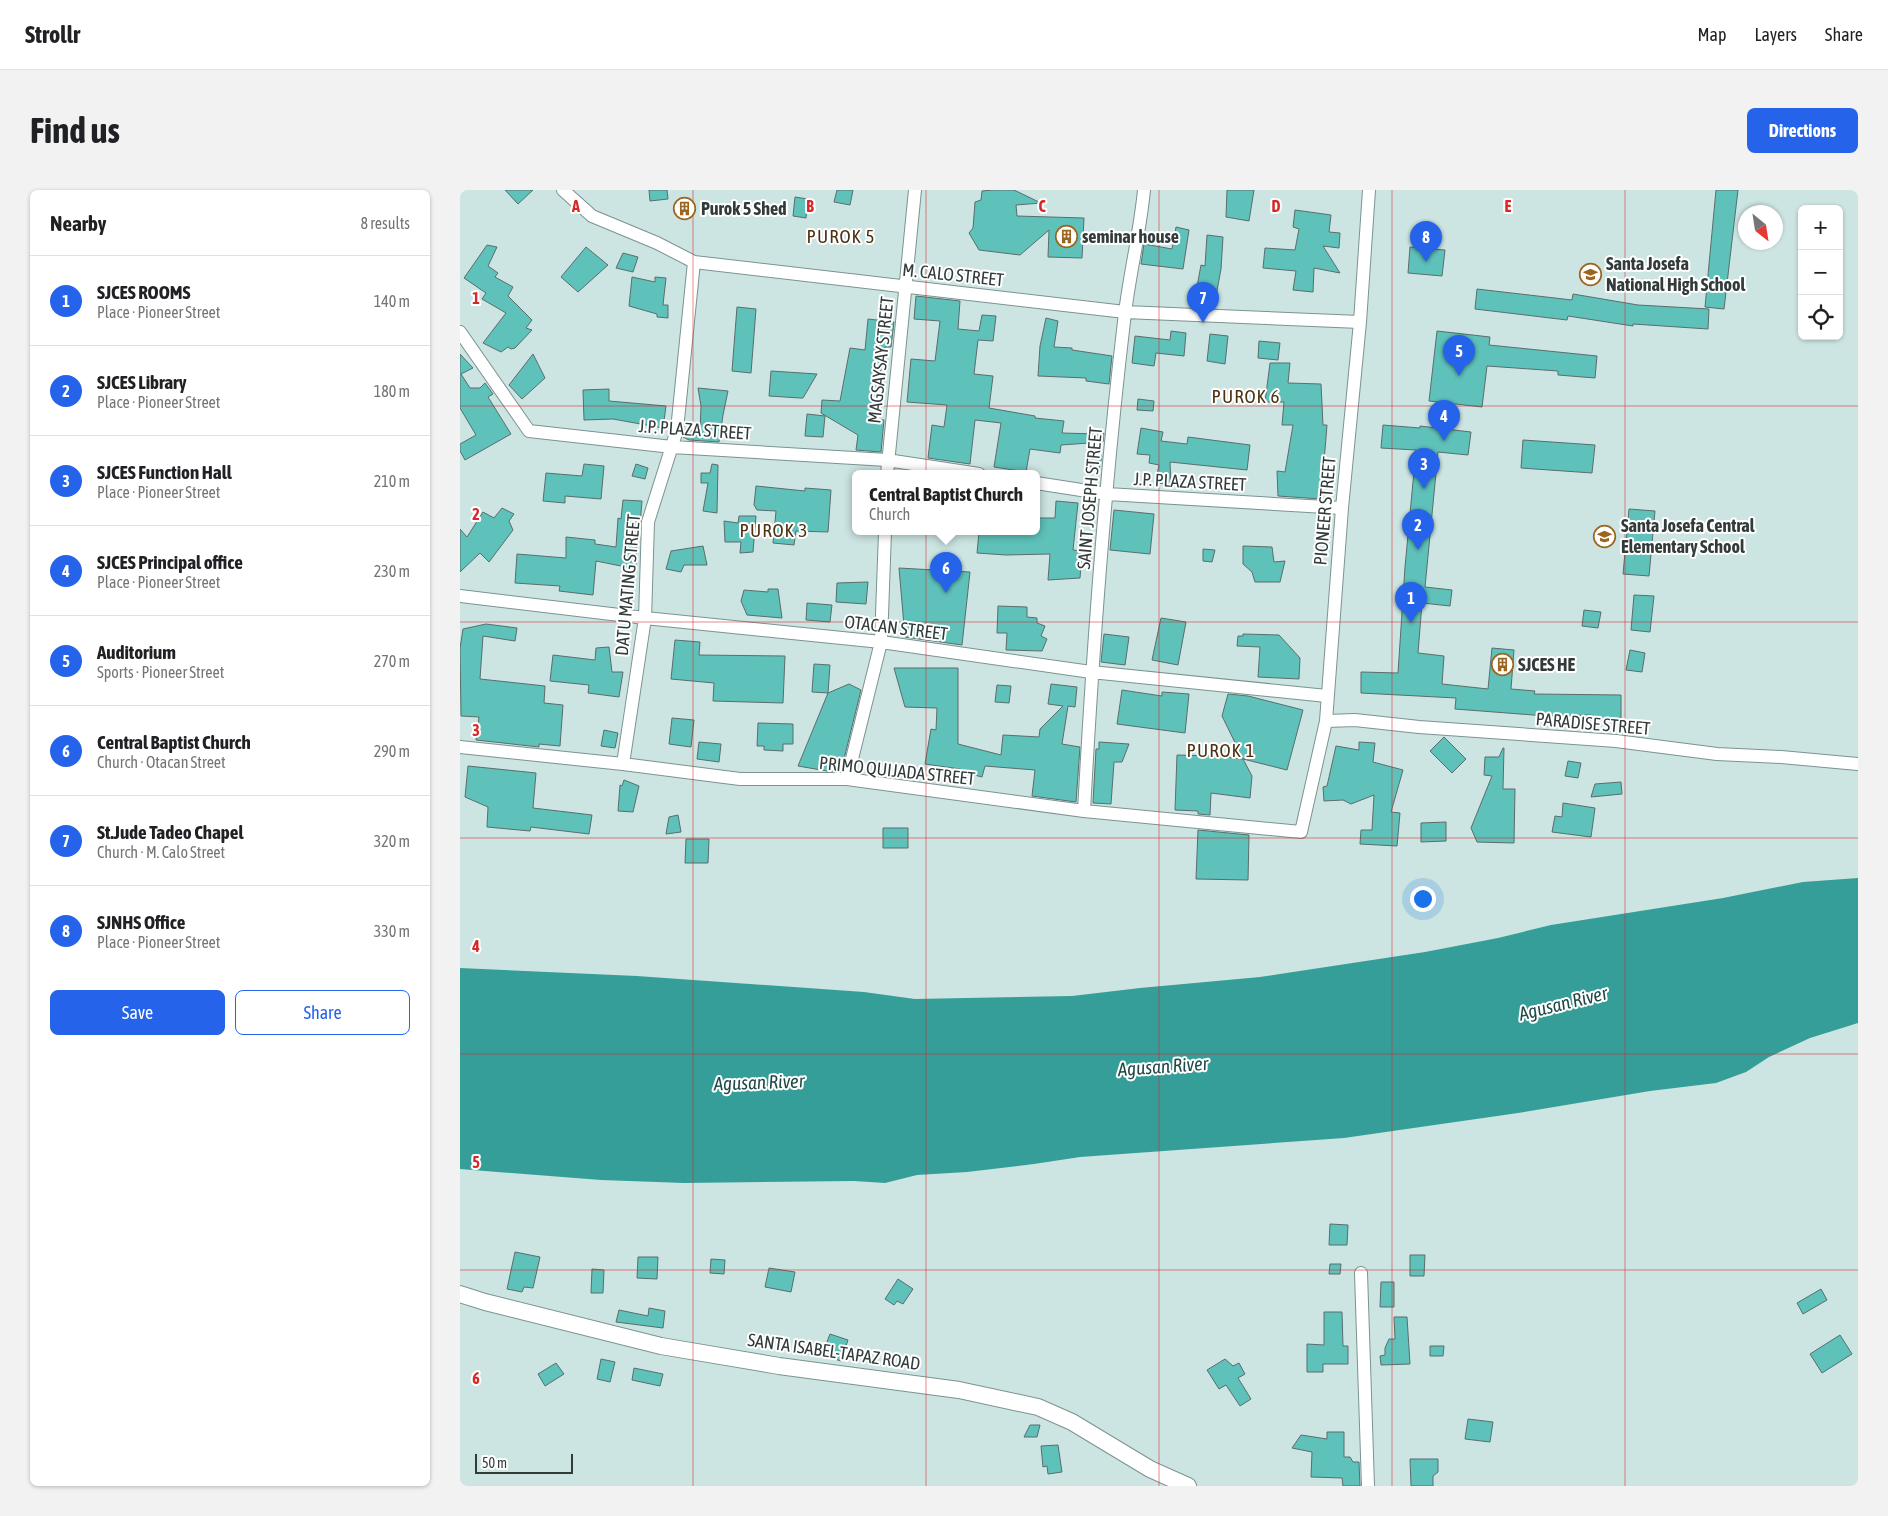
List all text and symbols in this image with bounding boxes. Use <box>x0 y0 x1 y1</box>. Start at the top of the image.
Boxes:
text: Strollr <box>25 21 80 48</box>
text: Map <box>1697 24 1726 45</box>
text: Layers <box>1754 24 1797 45</box>
text: Share <box>1825 24 1863 45</box>
button: Directions <box>1747 108 1858 153</box>
text: Find us <box>30 110 120 150</box>
text: A <box>571 197 580 215</box>
building icon: Purok 5 Shed <box>673 197 697 221</box>
text: B <box>806 197 814 215</box>
text: C <box>1038 197 1046 215</box>
text: D <box>1272 197 1281 215</box>
text: E <box>1505 197 1512 215</box>
place label: Purok 5 Shed <box>701 198 787 219</box>
north arrow <box>1738 205 1783 250</box>
map controls <box>1798 205 1843 340</box>
button: + <box>1798 205 1843 250</box>
text: Nearby <box>50 211 106 235</box>
text: 8 results <box>360 214 410 232</box>
pin: 8 <box>1410 221 1442 262</box>
district label: PUROK 5 <box>807 225 875 247</box>
building icon: seminar house <box>1054 225 1078 249</box>
place label: seminar house <box>1082 226 1179 247</box>
button: − <box>1798 250 1843 295</box>
place label: Santa Josefa National High School <box>1606 253 1746 295</box>
street label: M. CALO STREET <box>901 259 1005 290</box>
school or university icon: Santa Josefa National High School <box>1578 262 1602 286</box>
text: SJCES ROOMS <box>97 281 191 303</box>
pin: 7 <box>1187 282 1219 323</box>
text: 1 <box>472 289 480 307</box>
text: 1 <box>62 292 70 310</box>
text: 140 m <box>374 292 410 310</box>
street label: MAGSAYSAY STREET <box>863 295 898 424</box>
button: locate <box>1798 295 1843 340</box>
text: Place · Pioneer Street <box>97 303 220 321</box>
pin: 5 <box>1443 335 1475 376</box>
text: SJCES Library <box>97 371 187 393</box>
text: 2 <box>62 382 70 400</box>
text: 180 m <box>374 382 410 400</box>
district label: PUROK 6 <box>1212 385 1280 407</box>
text: Place · Pioneer Street <box>97 393 220 411</box>
pin: 4 <box>1428 400 1460 441</box>
street label: J.P. PLAZA STREET <box>638 415 752 444</box>
street label: SAINT JOSEPH STREET <box>1073 426 1106 570</box>
pin: 3 <box>1408 448 1440 489</box>
street label: PIONEER STREET <box>1309 456 1340 566</box>
text: SJCES Function Hall <box>97 461 232 483</box>
street label: J.P. PLAZA STREET <box>1133 468 1247 495</box>
popup <box>852 470 1040 535</box>
text: 3 <box>62 472 70 490</box>
text: 210 m <box>374 472 410 490</box>
text: Place · Pioneer Street <box>97 483 220 501</box>
text: Central Baptist Church <box>869 483 1023 505</box>
text: 2 <box>472 505 480 523</box>
text: Church <box>869 505 910 523</box>
pin: 2 <box>1402 509 1434 550</box>
street label: DATU MATING STREET <box>611 513 644 657</box>
place label: Santa Josefa Central Elementary School <box>1621 515 1755 557</box>
district label: PUROK 3 <box>740 519 808 541</box>
school or university icon: Santa Josefa Central Elementary School <box>1593 524 1617 548</box>
text: SJCES Principal office <box>97 551 243 573</box>
pin: 6 <box>930 552 962 593</box>
text: 4 <box>62 562 70 580</box>
text: 230 m <box>374 562 410 580</box>
text: Place · Pioneer Street <box>97 573 220 591</box>
pin: 1 <box>1395 582 1427 623</box>
street label: OTACAN STREET <box>843 611 949 644</box>
text: Auditorium <box>97 641 176 663</box>
text: 5 <box>62 652 70 670</box>
text: 270 m <box>374 652 410 670</box>
building icon: SJCES HE <box>1490 653 1514 677</box>
place label: SJCES HE <box>1518 654 1576 675</box>
text: Sports · Pioneer Street <box>97 663 224 681</box>
street label: PARADISE STREET <box>1535 708 1651 739</box>
text: 3 <box>472 721 480 739</box>
text: Central Baptist Church <box>97 731 251 753</box>
district label: PUROK 1 <box>1187 739 1255 761</box>
text: 6 <box>62 742 70 760</box>
text: 290 m <box>374 742 410 760</box>
street label: PRIMO QUIJADA STREET <box>818 752 976 789</box>
text: Church · Otacan Street <box>97 753 226 771</box>
text: St.Jude Tadeo Chapel <box>97 821 244 843</box>
text: 7 <box>62 832 70 850</box>
text: 320 m <box>374 832 410 850</box>
text: Church · M. Calo Street <box>97 843 225 861</box>
your location <box>1410 886 1436 912</box>
text: SJNHS Office <box>97 911 185 933</box>
text: 8 <box>62 922 70 940</box>
text: 330 m <box>374 922 410 940</box>
text: Place · Pioneer Street <box>97 933 220 951</box>
text: 4 <box>471 937 480 955</box>
water label: Agusan River <box>1515 981 1611 1025</box>
button: Save <box>50 990 225 1035</box>
button: Share <box>235 990 410 1035</box>
water label: Agusan River <box>1116 1052 1210 1080</box>
water label: Agusan River <box>712 1069 806 1095</box>
text: 5 <box>472 1153 480 1171</box>
street label: SANTA ISABEL-TAPAZ ROAD <box>746 1329 922 1374</box>
text: 6 <box>472 1369 480 1387</box>
scale bar <box>475 1451 572 1474</box>
text: 50 m <box>482 1455 507 1471</box>

